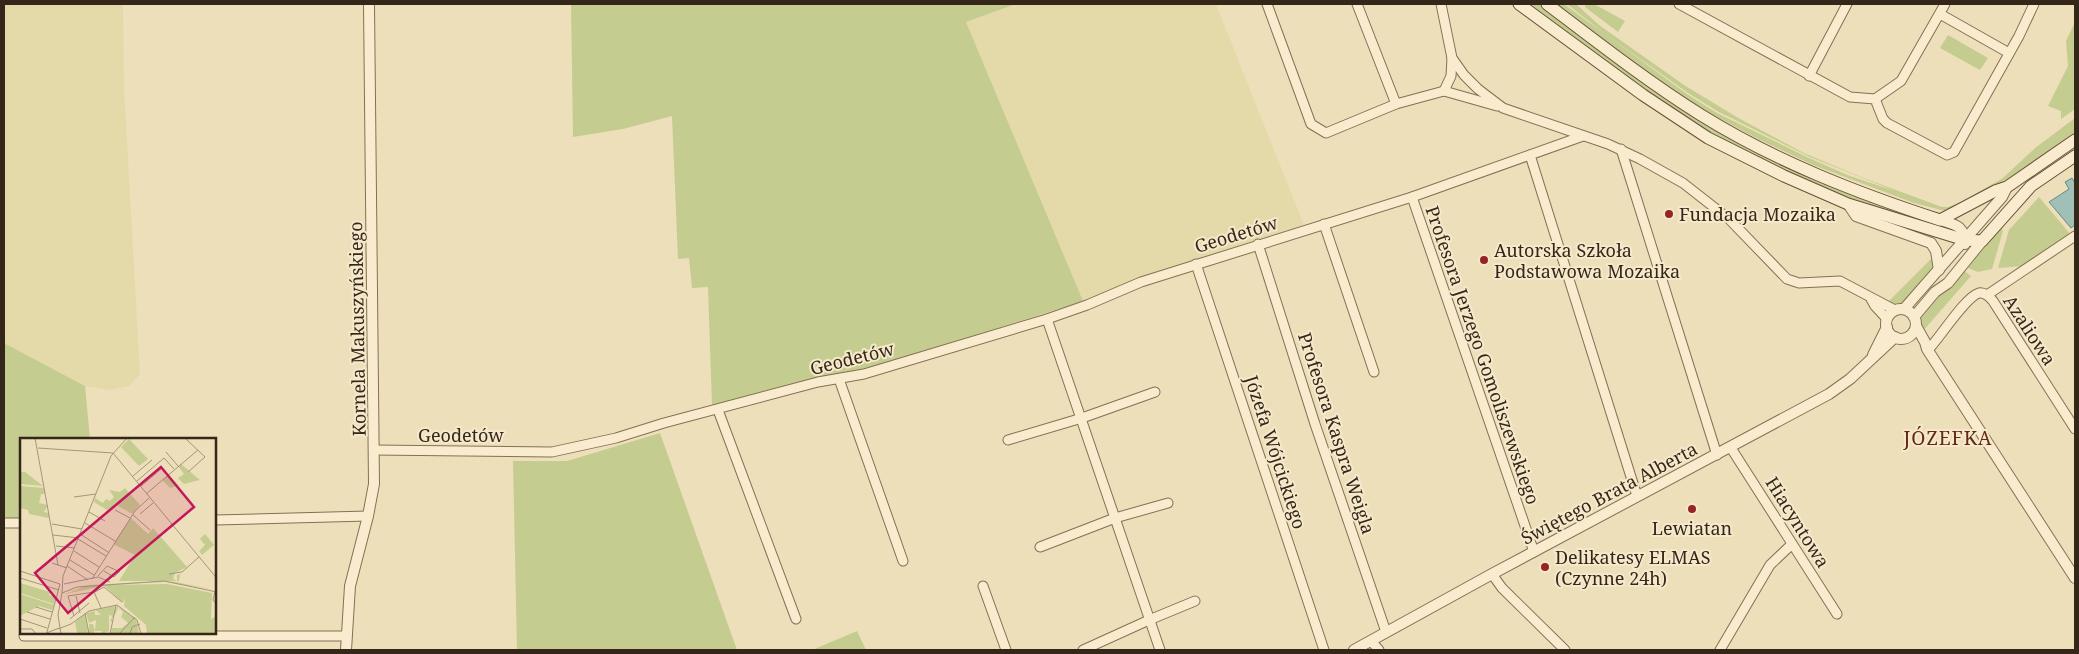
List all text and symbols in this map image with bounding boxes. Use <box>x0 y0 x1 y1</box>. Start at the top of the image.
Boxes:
place label: Fundacja Mozaika <box>1679 202 1836 226</box>
street label: Profesora Jerzego Gomoliszewskiego <box>1421 203 1545 507</box>
marker: Fundacja Mozaika <box>1663 208 1675 220</box>
street label: Geodetów <box>1191 210 1281 258</box>
street label: Kornela Makuszyńskiego <box>343 221 371 437</box>
place label: Autorska Szkoła Podstawowa Mozaika <box>1494 238 1680 283</box>
marker: Autorska Szkoła Podstawowa Mozaika <box>1478 254 1490 266</box>
street label: Azaliowa <box>1998 290 2062 370</box>
street label: Profesora Kaspra Weigla <box>1293 329 1381 537</box>
street label: Geodetów <box>807 336 897 380</box>
street label: Józefa Wójcickiego <box>1240 371 1312 532</box>
street label: Geodetów <box>418 423 504 447</box>
district label: JÓZEFKA <box>1903 425 1992 451</box>
street label: Świętego Brata Alberta <box>1517 436 1701 550</box>
inset map <box>20 438 216 634</box>
street label: Hiacyntowa <box>1760 472 1836 572</box>
marker: Lewiatan <box>1686 503 1698 515</box>
place label: Lewiatan <box>1652 516 1733 540</box>
place label: Delikatesy ELMAS (Czynne 24h) <box>1555 545 1710 590</box>
marker: Delikatesy ELMAS (Czynne 24h) <box>1539 561 1551 573</box>

